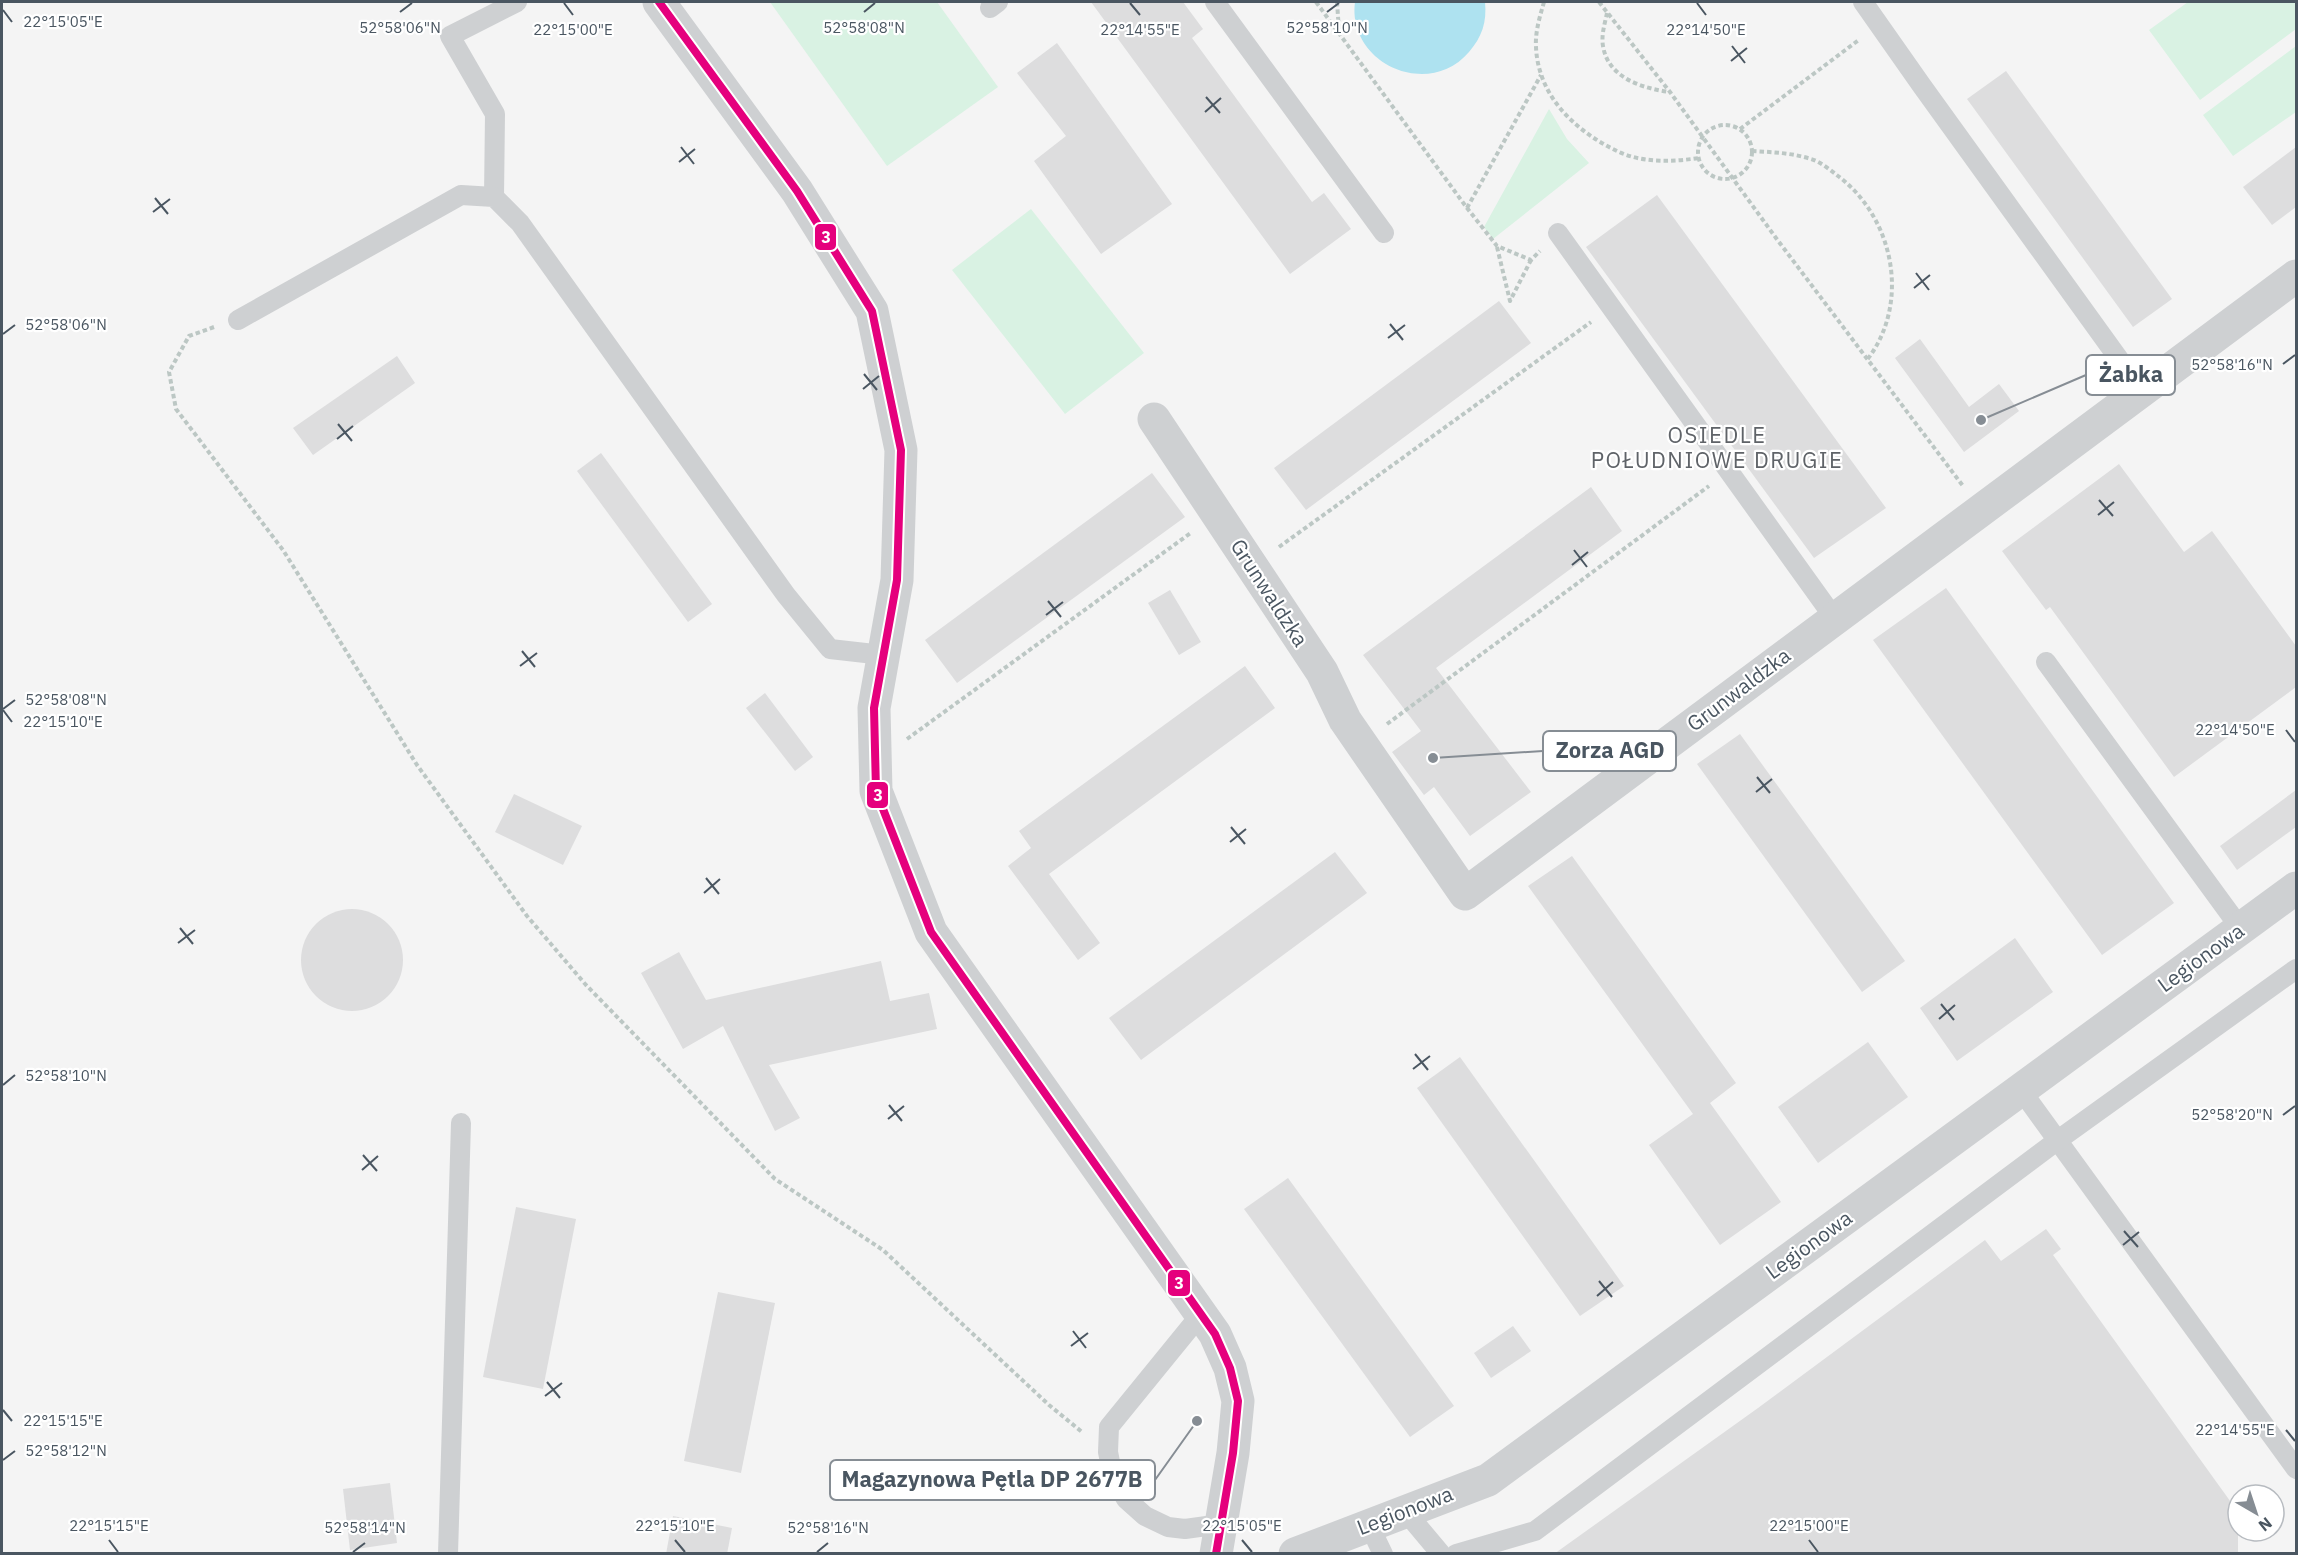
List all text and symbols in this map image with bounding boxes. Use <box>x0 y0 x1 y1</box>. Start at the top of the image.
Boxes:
text: 22°15'05"E <box>23 12 103 31</box>
text: 52°58'06"N <box>359 18 441 37</box>
text: 52°58'08"N <box>823 18 905 37</box>
text: 52°58'10"N <box>1286 18 1368 37</box>
text: 22°15'00"E <box>533 20 613 39</box>
text: 22°14'55"E <box>1100 20 1180 39</box>
text: 22°14'50"E <box>1666 20 1746 39</box>
line badge: 3 <box>814 223 837 251</box>
text: 3 <box>821 227 831 247</box>
text: 52°58'06"N <box>25 315 107 334</box>
callout: Żabka <box>2086 355 2175 395</box>
text: 52°58'16"N <box>2191 355 2273 374</box>
text: Żabka <box>2099 359 2163 388</box>
district label: OSIEDLE POŁUDNIOWE DRUGIE <box>1591 420 1843 474</box>
street label: Grunwaldzka <box>1225 533 1315 652</box>
street label: Grunwaldzka <box>1681 641 1796 737</box>
text: 52°58'08"N <box>25 690 107 709</box>
text: 22°15'10"E <box>23 712 103 731</box>
text: 22°14'50"E <box>2195 720 2275 739</box>
callout: Zorza AGD <box>1543 731 1676 771</box>
text: Zorza AGD <box>1555 735 1665 764</box>
line badge: 3 <box>866 781 889 809</box>
text: 3 <box>873 785 883 805</box>
street label: Legionowa <box>2151 916 2249 998</box>
text: 52°58'10"N <box>25 1066 107 1085</box>
text: 52°58'20"N <box>2191 1105 2273 1124</box>
street label: Legionowa <box>1759 1203 1857 1285</box>
line badge: 3 <box>1167 1269 1191 1297</box>
text: 3 <box>1174 1273 1184 1293</box>
text: 22°15'15"E <box>23 1411 103 1430</box>
text: 22°14'55"E <box>2195 1420 2275 1439</box>
text: 52°58'12"N <box>25 1441 107 1460</box>
callout: Magazynowa Pętla DP 2677B <box>830 1460 1155 1500</box>
text: Magazynowa Pętla DP 2677B <box>841 1464 1143 1493</box>
street label: Legionowa <box>1353 1479 1457 1541</box>
north arrow <box>2226 1483 2286 1543</box>
text: N <box>2255 1513 2276 1536</box>
text: 22°15'15"E <box>69 1516 149 1535</box>
text: 22°15'10"E <box>635 1516 715 1535</box>
text: 22°15'05"E <box>1202 1516 1282 1535</box>
text: 22°15'00"E <box>1769 1516 1849 1535</box>
text: 52°58'14"N <box>324 1518 406 1537</box>
text: 52°58'16"N <box>787 1518 869 1537</box>

